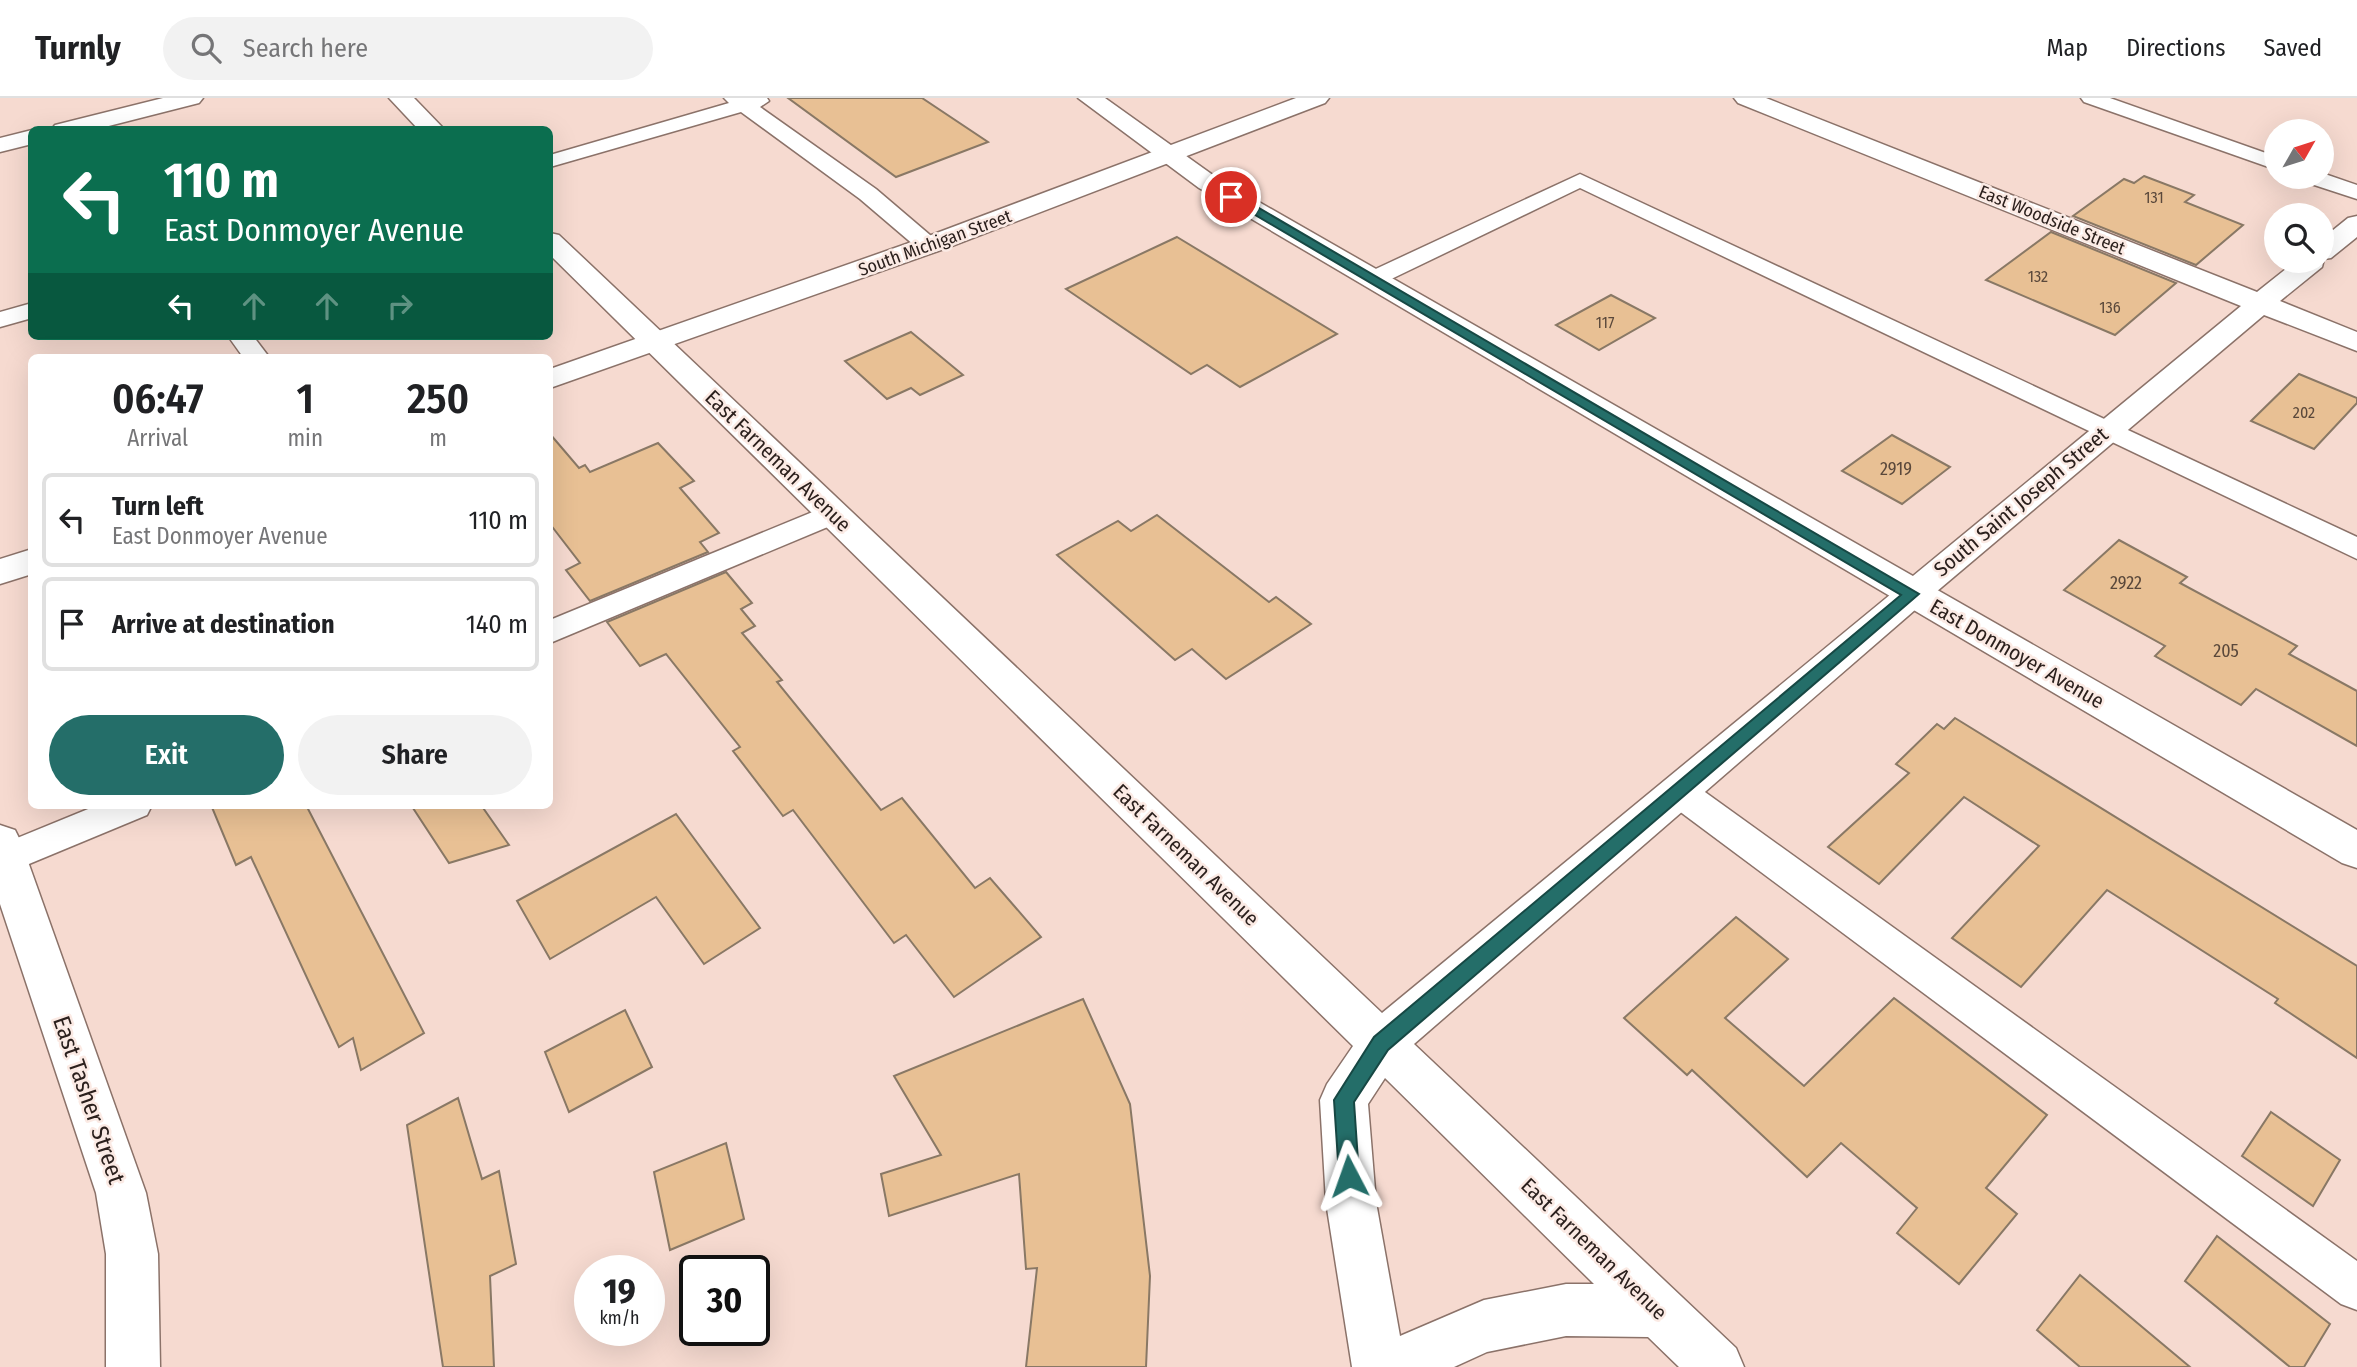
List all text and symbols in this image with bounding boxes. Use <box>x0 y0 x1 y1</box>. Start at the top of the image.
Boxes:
search box <box>163 17 653 80</box>
text: Turnly <box>35 28 121 68</box>
icon: search <box>187 29 225 67</box>
text: Search here <box>243 33 368 64</box>
text: Map <box>2047 34 2088 62</box>
text: Directions <box>2126 34 2225 62</box>
text: Saved <box>2263 34 2322 62</box>
north arrow <box>2264 119 2334 189</box>
map controls <box>2264 119 2334 273</box>
text: 110 m <box>164 151 279 210</box>
icon: left <box>49 154 140 245</box>
pin <box>1201 167 1261 227</box>
icon: arrive <box>1212 178 1250 216</box>
street label: East Woodside Street <box>1976 181 2128 259</box>
house number: 131 <box>2144 188 2164 207</box>
button: search <box>2264 203 2334 273</box>
street label: South Michigan Street <box>855 205 1015 281</box>
text: East Donmoyer Avenue <box>164 211 464 249</box>
house number: 132 <box>2028 267 2048 286</box>
icon: left <box>162 287 200 325</box>
icon: ahead <box>235 287 273 325</box>
icon: ahead <box>308 287 346 325</box>
icon: right <box>381 287 419 325</box>
house number: 136 <box>2099 298 2121 317</box>
house number: 117 <box>1596 313 1615 332</box>
text: 06:47 <box>112 374 204 424</box>
text: 1 <box>297 374 314 424</box>
text: 250 <box>407 374 469 424</box>
street label: East Farneman Avenue <box>700 385 856 537</box>
house number: 202 <box>2293 403 2315 422</box>
street label: South Saint Joseph Street <box>1929 422 2113 582</box>
text: Arrival <box>127 424 188 452</box>
text: min <box>287 424 323 452</box>
text: m <box>429 424 447 452</box>
house number: 2919 <box>1880 458 1912 480</box>
text: Turn left <box>112 491 204 522</box>
icon: left <box>53 501 91 539</box>
text: 110 m <box>468 505 528 536</box>
text: East Donmoyer Avenue <box>112 522 328 550</box>
house number: 2922 <box>2110 572 2142 594</box>
street label: East Donmoyer Avenue <box>1925 593 2109 715</box>
icon: arrive <box>53 605 91 643</box>
text: Arrive at destination <box>112 609 335 640</box>
text: 140 m <box>466 609 528 640</box>
house number: 205 <box>2213 640 2239 662</box>
button: Exit <box>49 715 284 795</box>
button: Share <box>298 715 532 795</box>
street label: East Farneman Avenue <box>1108 779 1264 931</box>
street label: East Tasher Street <box>47 1012 131 1188</box>
position arrow <box>1312 1139 1386 1213</box>
street label: East Farneman Avenue <box>1516 1173 1672 1325</box>
speed limit sign: 30 <box>679 1255 770 1346</box>
text: 19 <box>603 1270 636 1312</box>
text: km/h <box>599 1307 640 1329</box>

